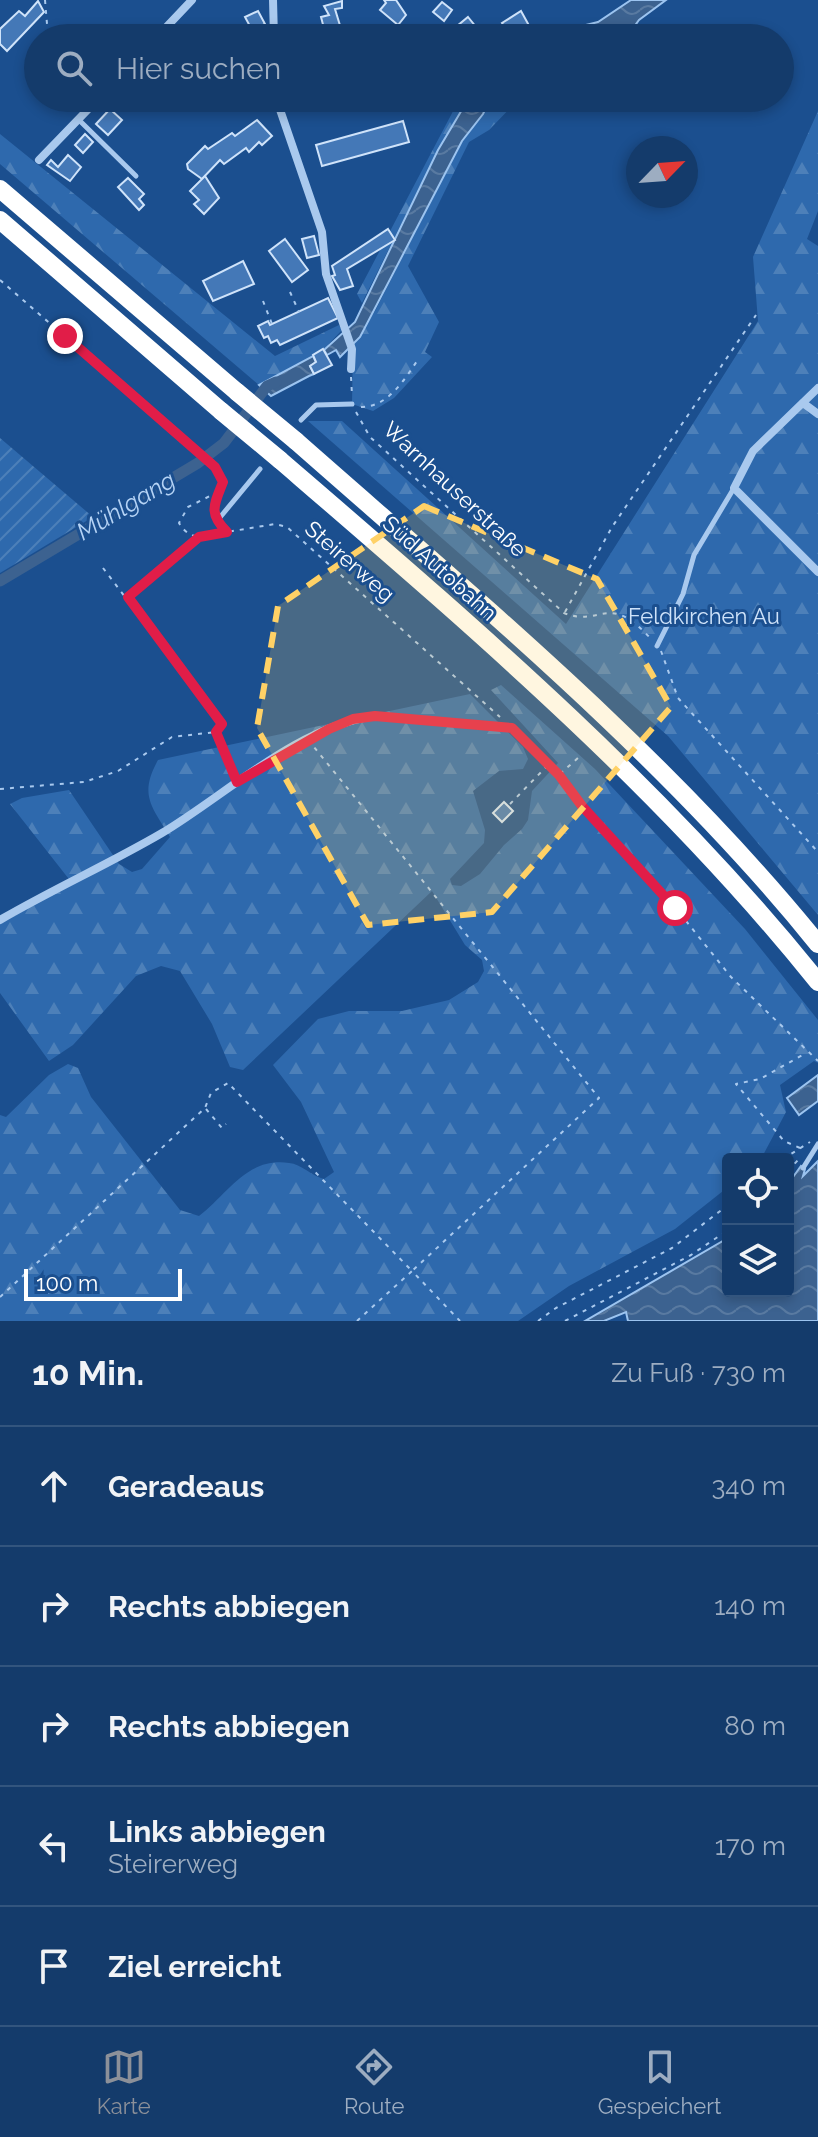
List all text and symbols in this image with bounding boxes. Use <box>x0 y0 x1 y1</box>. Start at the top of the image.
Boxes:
search box <box>24 24 794 112</box>
icon: search <box>52 46 96 90</box>
text: Hier suchen <box>116 51 281 86</box>
north arrow <box>626 136 698 208</box>
route end <box>47 318 83 354</box>
street label: Warnhauserstraße <box>378 416 532 562</box>
water label: Mühlgang <box>71 465 180 546</box>
street label: Süd Autobahn <box>378 510 502 626</box>
street label: Steirerweg <box>300 515 400 607</box>
park label: Feldkirchen Au <box>628 603 780 629</box>
route start <box>657 890 693 926</box>
map controls <box>722 1153 794 1297</box>
button: locate <box>722 1153 794 1225</box>
button: layers <box>722 1225 794 1297</box>
scale bar <box>24 1265 182 1301</box>
text: 100 m <box>36 1270 98 1296</box>
text: 10 Min. <box>32 1353 144 1393</box>
text: Zu Fuß · 730 m <box>611 1358 786 1388</box>
icon: ahead <box>32 1464 76 1508</box>
text: Geradeaus <box>108 1469 264 1504</box>
text: 340 m <box>711 1471 786 1501</box>
icon: right <box>32 1584 76 1628</box>
text: Rechts abbiegen <box>108 1589 350 1624</box>
text: 140 m <box>714 1591 786 1621</box>
icon: right <box>32 1704 76 1748</box>
text: Rechts abbiegen <box>108 1709 350 1744</box>
text: 80 m <box>724 1711 786 1741</box>
text: Links abbiegen <box>108 1814 326 1849</box>
icon: left <box>32 1824 76 1868</box>
text: 170 m <box>715 1831 786 1861</box>
text: Steirerweg <box>108 1849 238 1879</box>
icon: arrive <box>32 1944 76 1988</box>
text: Ziel erreicht <box>108 1949 281 1984</box>
tab: Karte <box>97 2045 151 2119</box>
tab: Route <box>344 2045 404 2119</box>
tab: Gespeichert <box>598 2045 721 2119</box>

